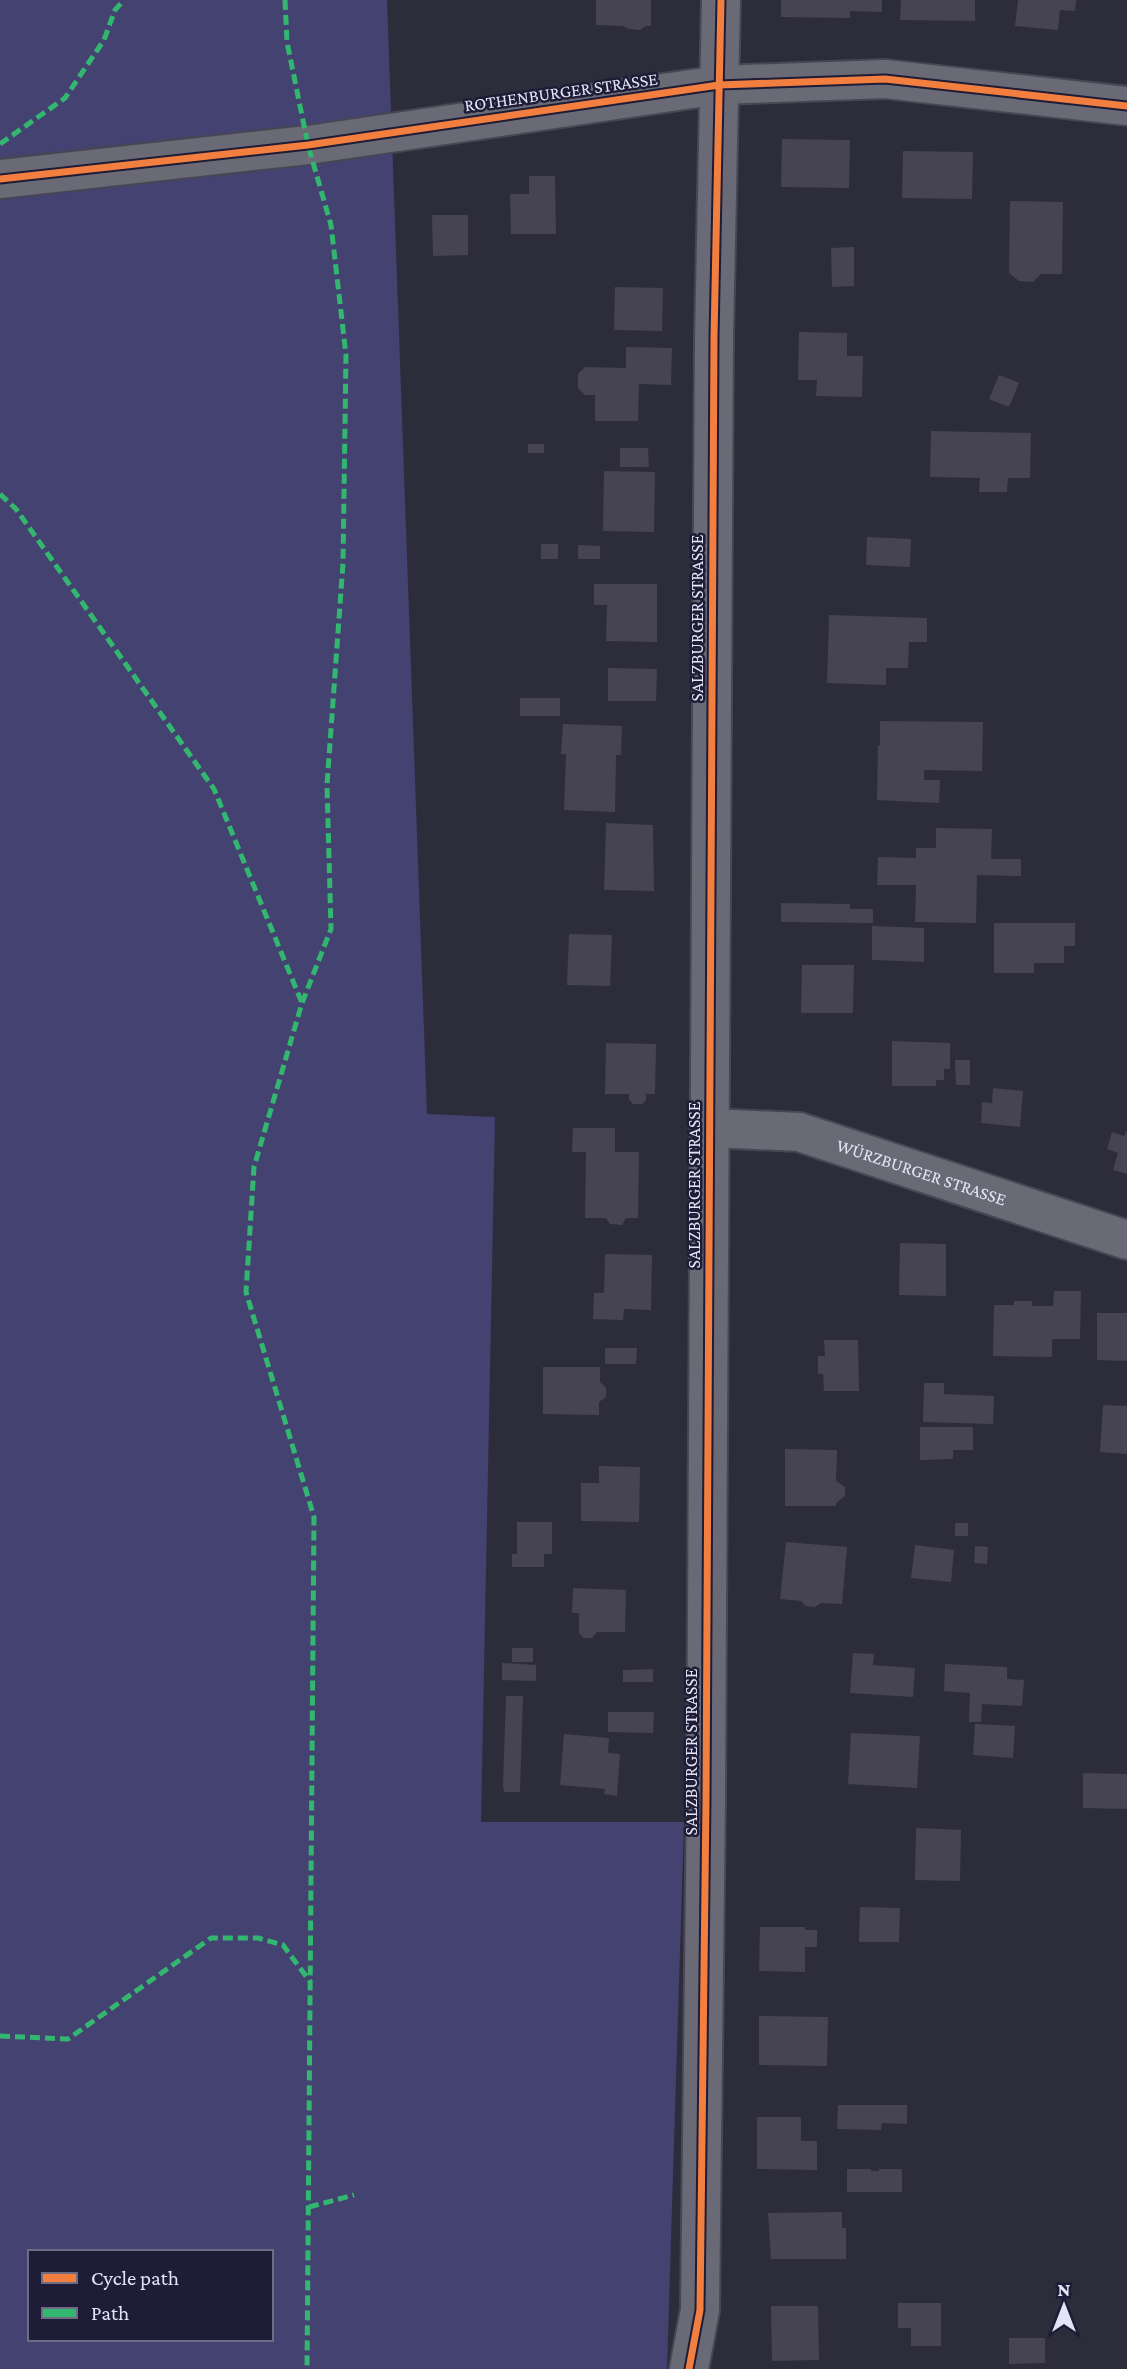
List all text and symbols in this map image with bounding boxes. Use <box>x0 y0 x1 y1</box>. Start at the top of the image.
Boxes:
street label: ROTHENBURGER STRASSE <box>463 68 659 115</box>
street label: SALZBURGER STRASSE <box>687 534 707 702</box>
street label: SALZBURGER STRASSE <box>684 1101 704 1269</box>
street label: WÜRZBURGER STRASSE <box>834 1135 1009 1210</box>
street label: SALZBURGER STRASSE <box>681 1668 701 1836</box>
legend <box>28 2250 273 2341</box>
text: Cycle path <box>91 2266 179 2290</box>
north arrow <box>1029 2271 1099 2341</box>
text: N <box>1058 2279 1071 2300</box>
text: Path <box>91 2301 129 2325</box>

